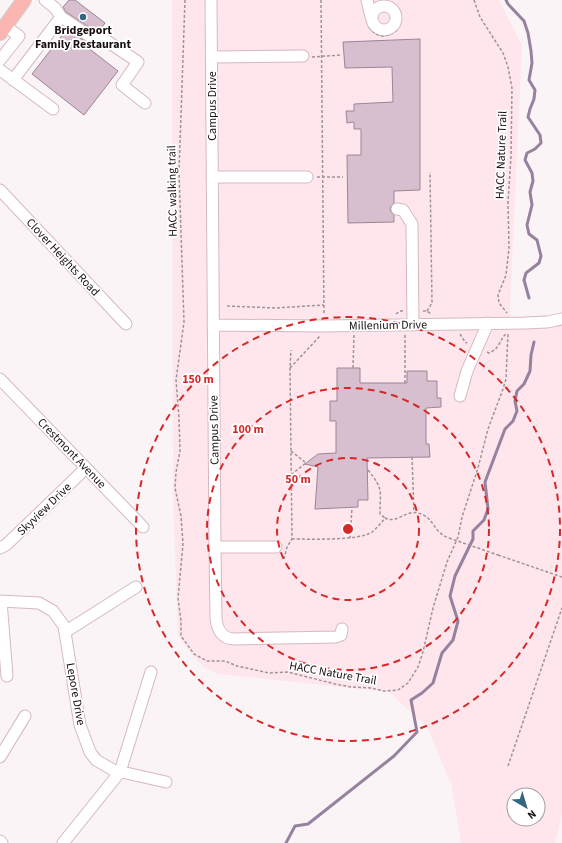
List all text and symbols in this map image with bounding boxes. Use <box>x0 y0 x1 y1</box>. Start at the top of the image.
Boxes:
marker: Bridgeport Family Restaurant <box>78 12 88 22</box>
place label: Bridgeport Family Restaurant <box>35 22 131 53</box>
street label: Campus Drive <box>204 71 221 141</box>
street label: HACC Nature Trail <box>491 111 512 200</box>
street label: HACC walking trail <box>163 145 182 237</box>
street label: Clover Heights Road <box>22 215 103 300</box>
street label: Millenium Drive <box>349 316 427 335</box>
text: 150 m <box>182 371 214 388</box>
street label: Campus Drive <box>205 395 224 465</box>
street label: Crestmont Avenue <box>34 414 110 492</box>
text: 100 m <box>232 421 264 438</box>
text: 50 m <box>285 471 311 488</box>
street label: Skyview Drive <box>13 479 75 540</box>
centre of rings <box>341 522 355 536</box>
street label: HACC Nature Trail <box>288 657 378 690</box>
street label: Lepore Drive <box>62 661 89 727</box>
north arrow <box>506 787 546 827</box>
text: N <box>524 806 539 823</box>

